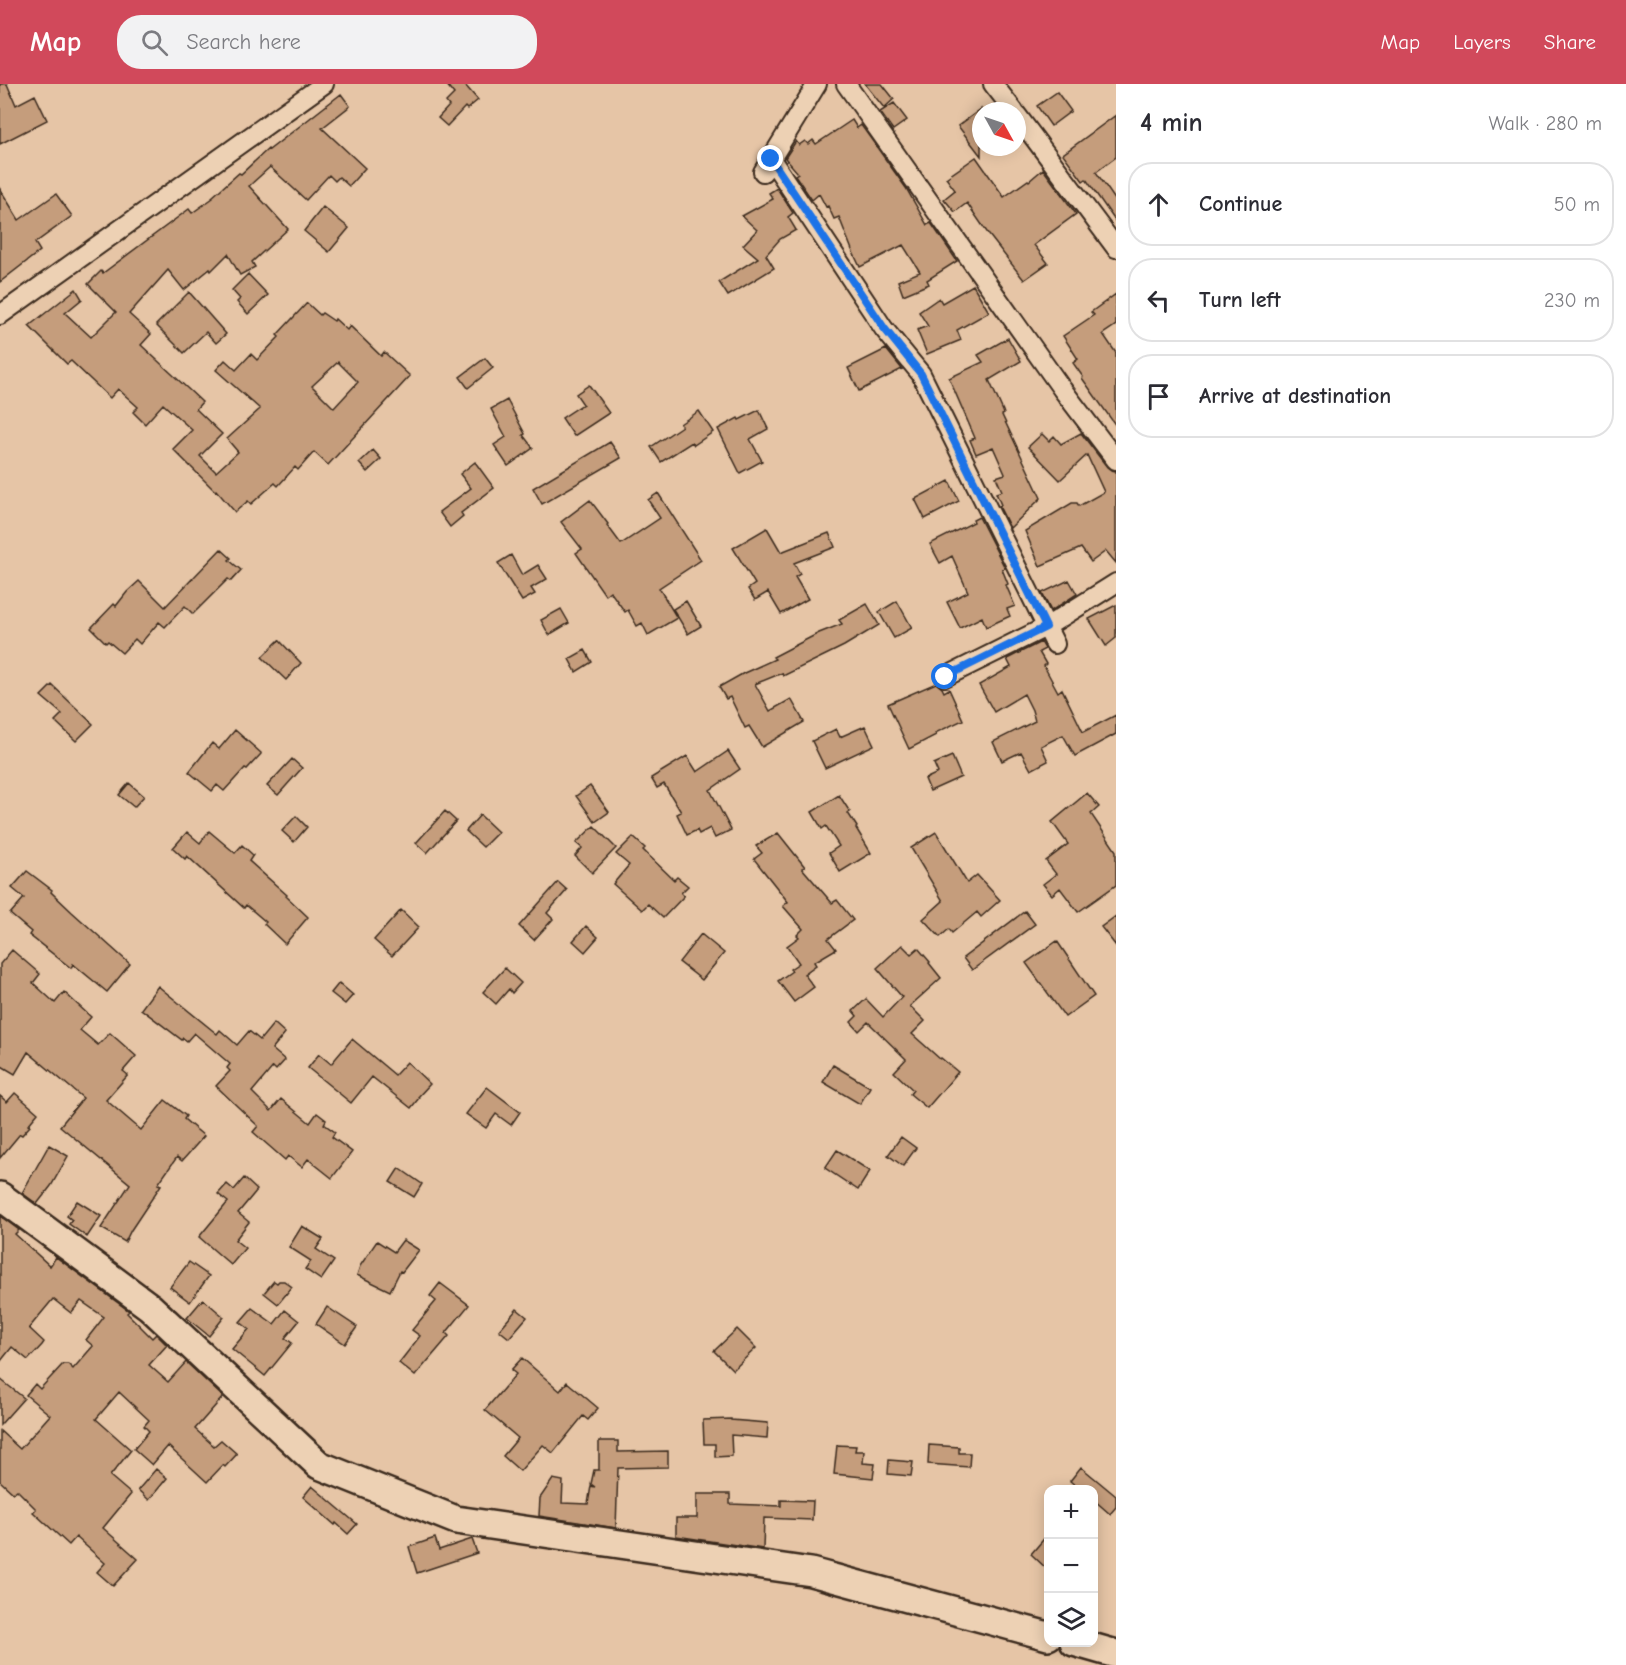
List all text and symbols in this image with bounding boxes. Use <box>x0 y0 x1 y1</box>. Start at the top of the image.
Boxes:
search box <box>117 15 537 69</box>
text: Map <box>30 26 81 58</box>
icon: search <box>138 26 171 59</box>
text: Search here <box>186 29 301 55</box>
text: Map <box>1381 30 1420 54</box>
text: Layers <box>1453 30 1511 54</box>
text: Share <box>1544 30 1596 54</box>
north arrow <box>972 102 1026 156</box>
text: 4 min <box>1140 108 1203 138</box>
text: Walk · 280 m <box>1489 112 1602 135</box>
route end <box>757 145 783 171</box>
icon: ahead <box>1142 188 1175 221</box>
text: Continue <box>1199 191 1282 217</box>
text: 50 m <box>1554 193 1600 216</box>
icon: left <box>1142 284 1175 317</box>
text: Turn left <box>1199 287 1281 313</box>
text: 230 m <box>1544 289 1600 312</box>
icon: arrive <box>1142 380 1175 413</box>
text: Arrive at destination <box>1199 383 1391 409</box>
route start <box>931 663 957 689</box>
map controls <box>1044 1485 1098 1647</box>
button: + <box>1044 1485 1098 1539</box>
button: − <box>1044 1539 1098 1593</box>
button: layers <box>1044 1593 1098 1647</box>

